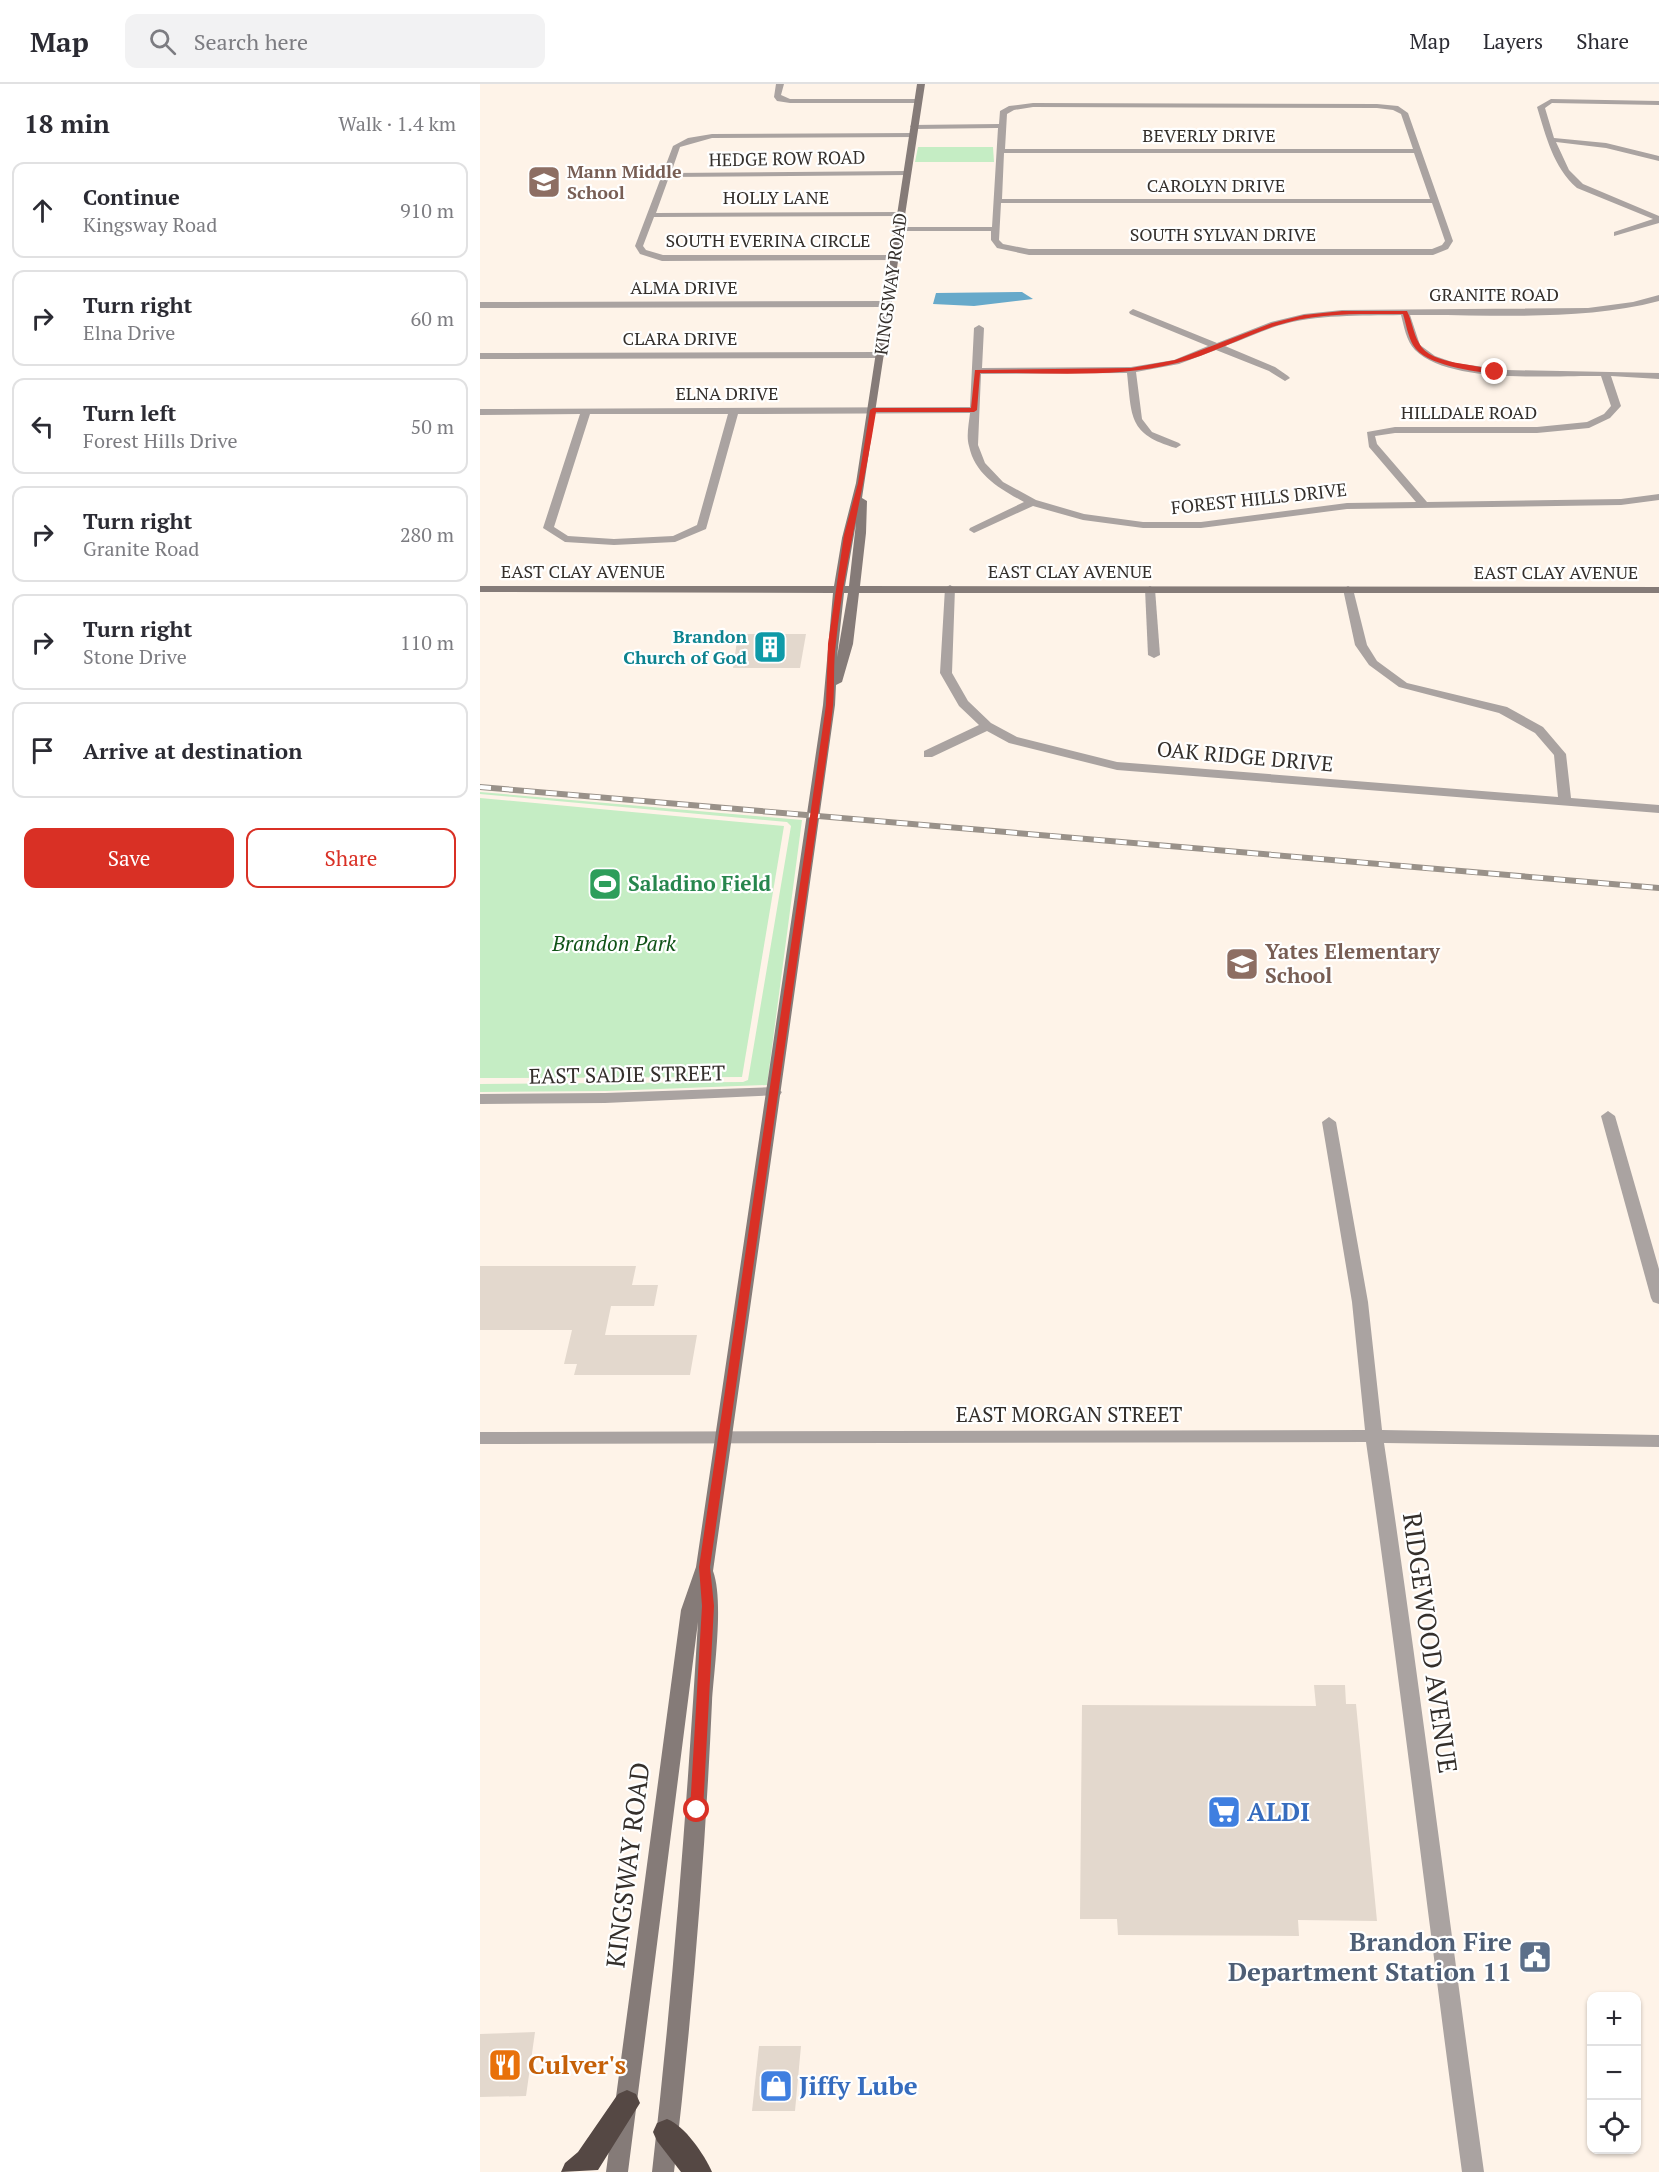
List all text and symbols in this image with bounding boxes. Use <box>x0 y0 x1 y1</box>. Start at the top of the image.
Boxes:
search box <box>125 14 545 68</box>
text: Map <box>30 23 89 60</box>
icon: search <box>146 25 179 58</box>
text: Search here <box>194 27 308 56</box>
text: Map <box>1409 27 1450 55</box>
text: Layers <box>1483 27 1543 55</box>
text: Share <box>1576 27 1629 55</box>
text: 18 min <box>24 106 110 140</box>
text: Walk · 1.4 km <box>338 110 456 137</box>
street label: BEVERLY DRIVE <box>1142 123 1276 147</box>
street label: HEDGE ROW ROAD <box>708 145 866 171</box>
place label: Mann Middle School <box>567 159 682 204</box>
school or university icon: Mann Middle School <box>526 164 562 200</box>
street label: CAROLYN DRIVE <box>1147 173 1285 197</box>
text: Continue <box>83 182 180 211</box>
street label: HOLLY LANE <box>723 185 829 209</box>
icon: ahead <box>26 194 59 227</box>
text: 910 m <box>400 197 454 224</box>
text: Kingsway Road <box>83 211 217 238</box>
street label: KINGSWAY ROAD <box>868 211 912 356</box>
street label: SOUTH SYLVAN DRIVE <box>1130 222 1316 246</box>
street label: SOUTH EVERINA CIRCLE <box>665 228 871 252</box>
street label: ALMA DRIVE <box>630 275 738 299</box>
street label: GRANITE ROAD <box>1429 282 1559 306</box>
text: Turn right <box>83 290 192 319</box>
icon: right <box>26 302 59 335</box>
text: 60 m <box>411 305 454 332</box>
text: Elna Drive <box>83 319 175 346</box>
street label: CLARA DRIVE <box>623 326 737 350</box>
route end <box>1481 358 1507 384</box>
street label: ELNA DRIVE <box>675 381 779 405</box>
text: Turn left <box>83 398 176 427</box>
street label: HILLDALE ROAD <box>1401 400 1537 424</box>
icon: left <box>26 410 59 443</box>
text: 50 m <box>411 413 454 440</box>
text: Forest Hills Drive <box>83 427 237 454</box>
street label: FOREST HILLS DRIVE <box>1170 477 1348 519</box>
text: Turn right <box>83 506 192 535</box>
icon: right <box>26 518 59 551</box>
text: 280 m <box>400 521 454 548</box>
text: Granite Road <box>83 535 199 562</box>
street label: EAST CLAY AVENUE <box>501 559 665 583</box>
street label: EAST CLAY AVENUE <box>988 559 1152 583</box>
street label: EAST CLAY AVENUE <box>1474 560 1638 584</box>
text: Turn right <box>83 614 192 643</box>
place label: Brandon Church of God <box>623 624 747 669</box>
icon: right <box>26 626 59 659</box>
text: 110 m <box>400 629 454 656</box>
building icon: Brandon Church of God <box>752 629 788 665</box>
text: Stone Drive <box>83 643 187 670</box>
icon: arrive <box>26 734 59 767</box>
street label: OAK RIDGE DRIVE <box>1156 734 1335 778</box>
text: Arrive at destination <box>83 736 302 765</box>
button: Save <box>24 828 234 888</box>
button: Share <box>246 828 456 888</box>
sports icon: Saladino Field <box>587 866 623 902</box>
place label: Saladino Field <box>628 869 772 897</box>
park label: Brandon Park <box>551 929 677 957</box>
place label: Yates Elementary School <box>1265 937 1441 989</box>
school or university icon: Yates Elementary School <box>1224 946 1260 982</box>
street label: EAST SADIE STREET <box>529 1058 725 1090</box>
street label: EAST MORGAN STREET <box>956 1400 1182 1428</box>
street label: RIDGEWOOD AVENUE <box>1396 1510 1466 1775</box>
street label: KINGSWAY ROAD <box>598 1760 656 1970</box>
supermarket icon: ALDI <box>1206 1794 1242 1830</box>
place label: ALDI <box>1247 1794 1310 1828</box>
route start <box>683 1796 709 1822</box>
place label: Brandon Fire Department Station 11 <box>1228 1924 1512 1988</box>
public building icon: Brandon Fire Department Station 11 <box>1517 1939 1553 1975</box>
map controls <box>1587 1992 1641 2154</box>
button: + <box>1587 1992 1641 2046</box>
button: − <box>1587 2046 1641 2100</box>
restaurant icon: Culver's <box>487 2047 523 2083</box>
place label: Culver's <box>528 2047 626 2081</box>
shop icon: Jiffy Lube <box>758 2068 794 2104</box>
place label: Jiffy Lube <box>799 2068 918 2102</box>
button: locate <box>1587 2100 1641 2154</box>

